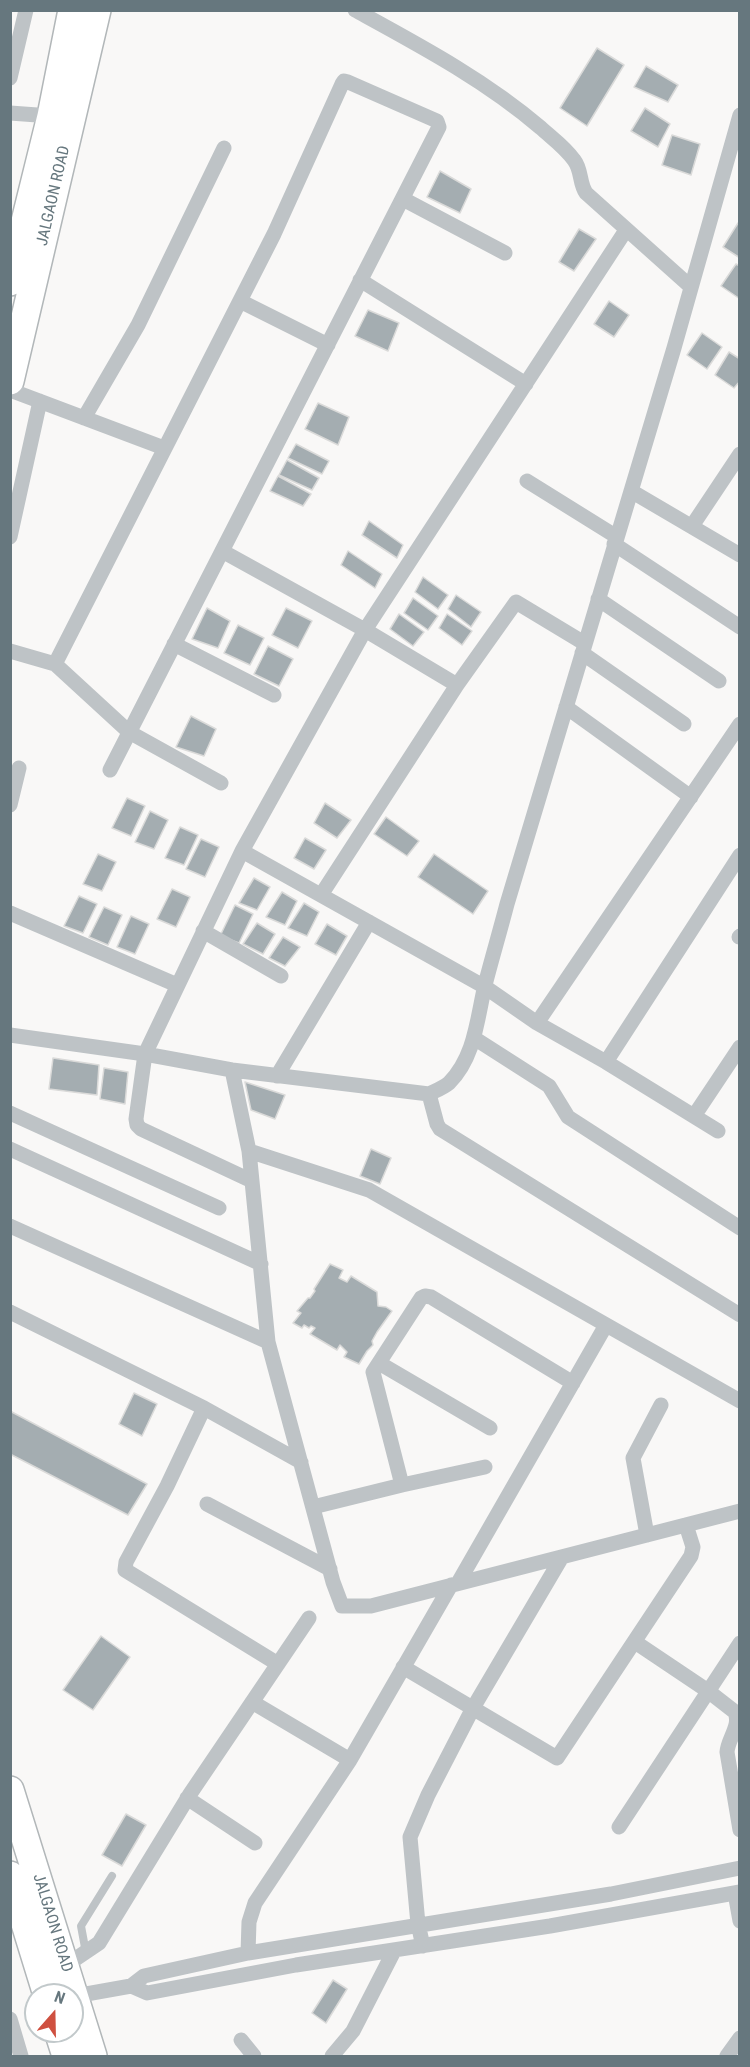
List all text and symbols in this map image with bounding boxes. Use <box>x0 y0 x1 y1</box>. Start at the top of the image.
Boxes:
street label: JALGAON ROAD <box>33 144 75 248</box>
street label: JALGAON ROAD <box>28 1871 76 1975</box>
north arrow <box>24 1983 84 2043</box>
text: N <box>52 1987 67 2008</box>

